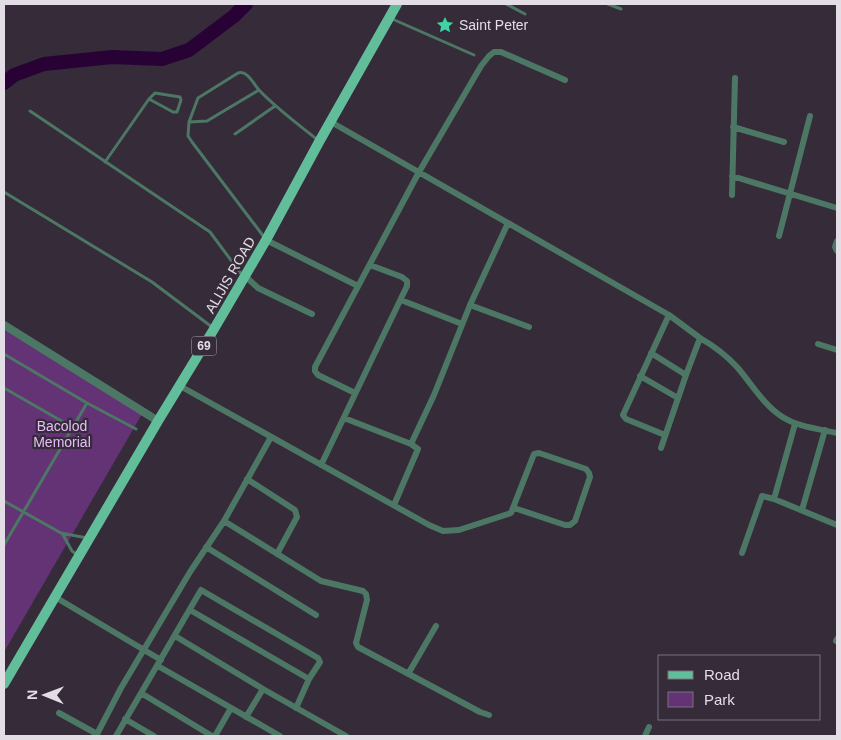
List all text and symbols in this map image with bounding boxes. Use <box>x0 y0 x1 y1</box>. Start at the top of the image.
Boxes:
place icon: Saint Peter <box>435 15 455 35</box>
place label: Saint Peter <box>459 17 529 33</box>
street label: ALIJIS ROAD <box>202 234 258 316</box>
road number: 69 <box>192 336 216 356</box>
park label: Bacolod Memorial <box>33 418 91 450</box>
legend <box>658 655 821 720</box>
text: Road <box>704 666 740 683</box>
north arrow <box>20 670 70 720</box>
text: N <box>24 690 40 700</box>
text: Park <box>704 691 735 708</box>

